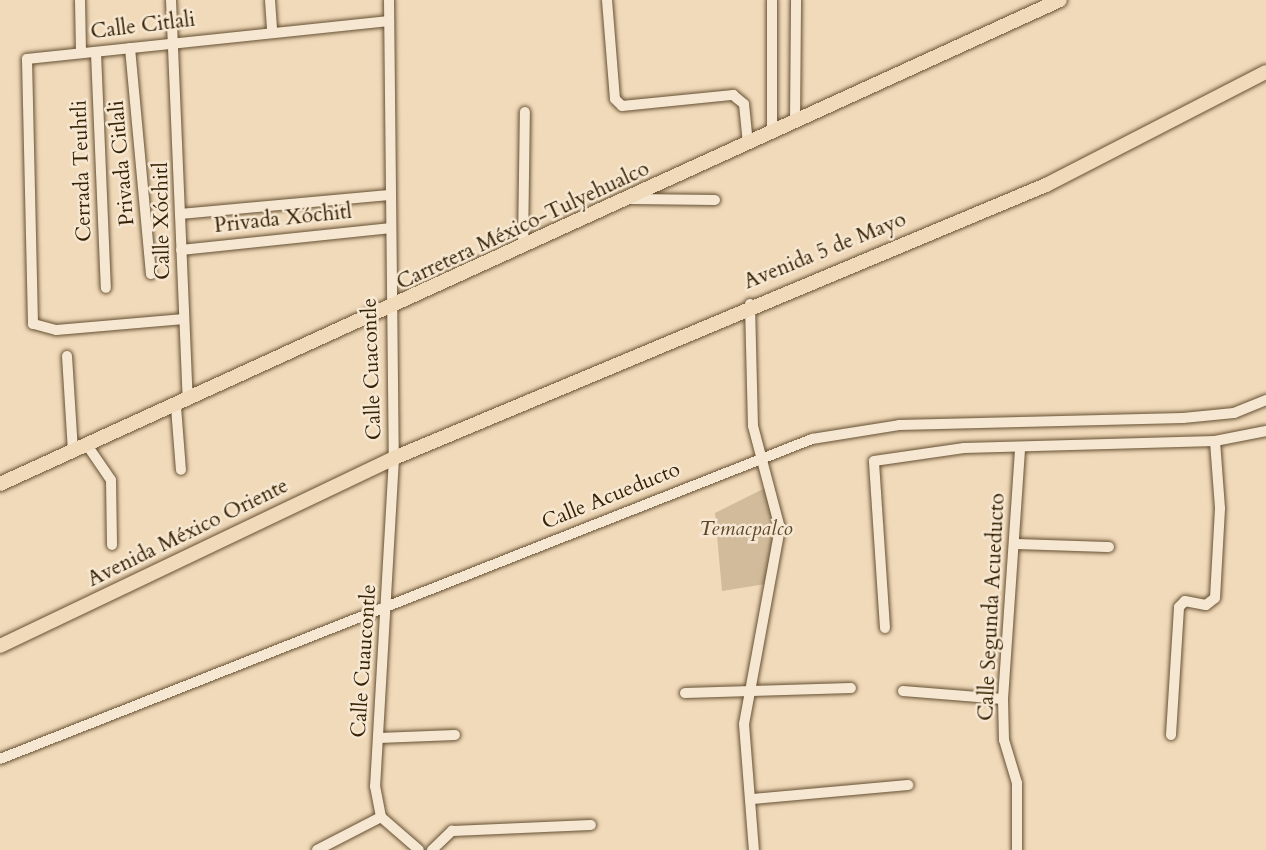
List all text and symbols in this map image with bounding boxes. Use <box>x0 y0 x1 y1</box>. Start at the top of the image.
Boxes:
street label: Calle Citlali <box>89 7 197 45</box>
street label: Privada Citlali <box>104 99 140 227</box>
street label: Cerrada Teuhtli <box>67 100 97 242</box>
street label: Carretera México-Tulyehualco <box>393 156 653 296</box>
street label: Calle Xóchitl <box>148 162 176 280</box>
street label: Privada Xóchitl <box>213 199 353 239</box>
street label: Avenida 5 de Mayo <box>740 207 910 295</box>
street label: Calle Cuacontle <box>357 298 387 440</box>
street label: Calle Acueducto <box>538 457 684 535</box>
street label: Avenida México Oriente <box>83 473 293 593</box>
street label: Calle Segunda Acueducto <box>973 492 1011 722</box>
park label: Temacpalco <box>699 516 793 542</box>
street label: Calle Cuaucontle <box>346 584 382 738</box>

